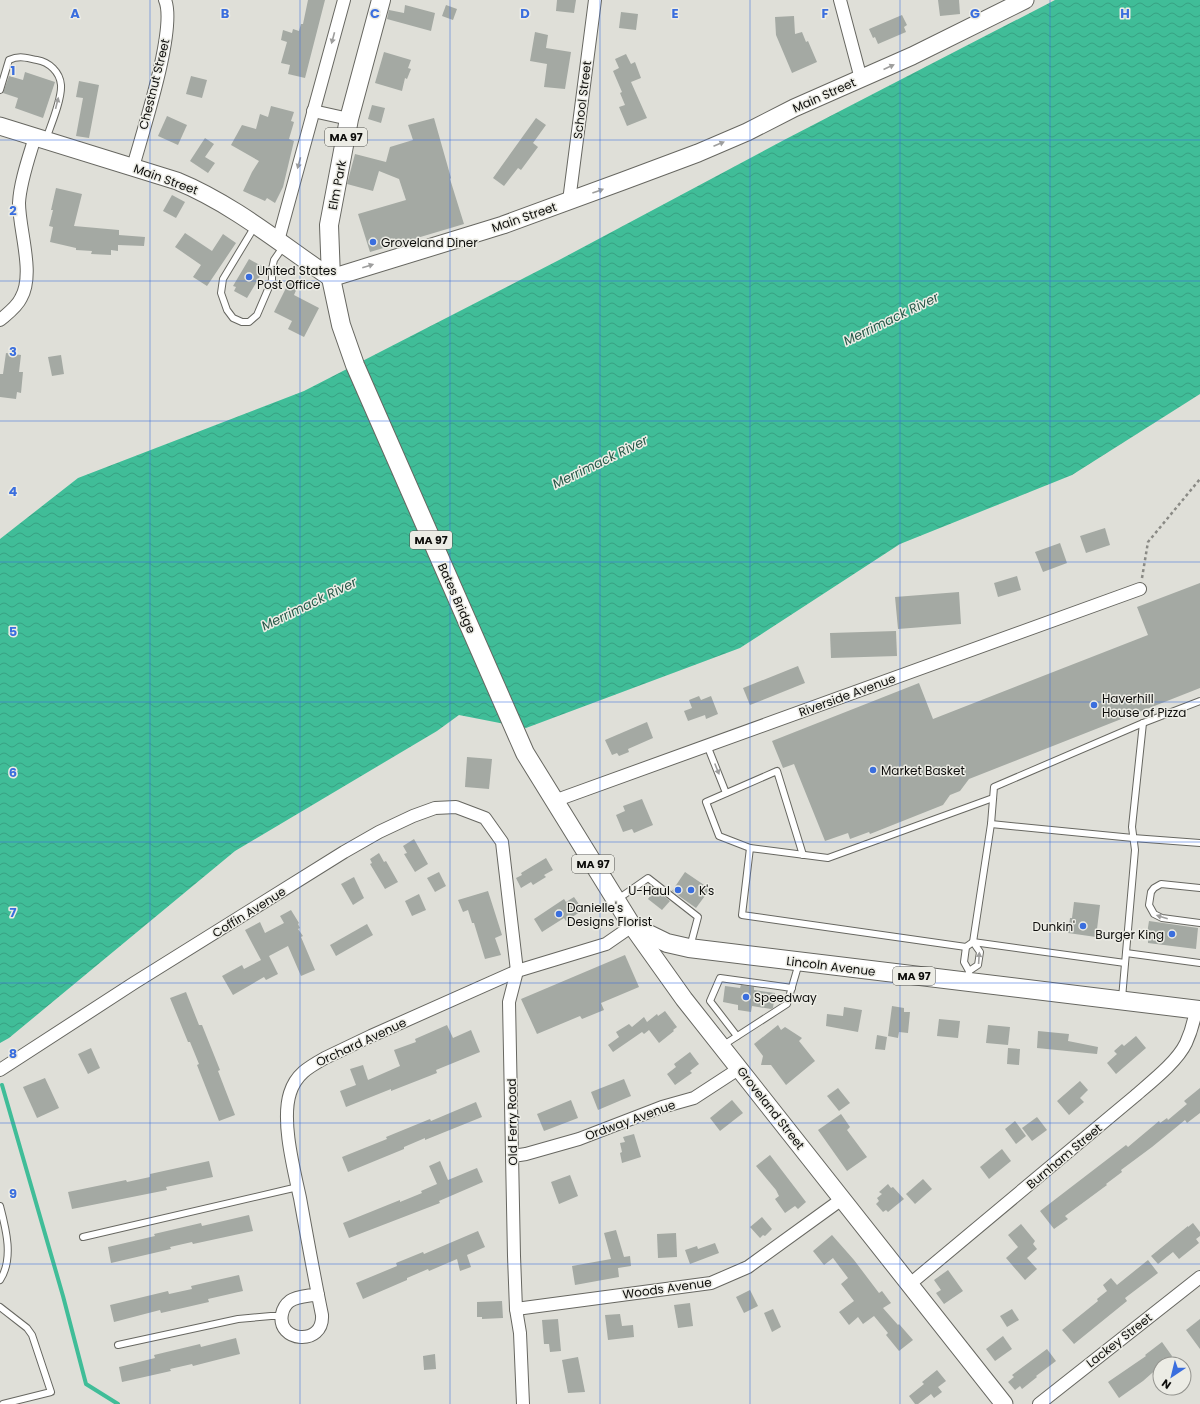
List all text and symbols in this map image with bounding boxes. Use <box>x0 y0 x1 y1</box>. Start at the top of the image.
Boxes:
text: A <box>70 4 80 23</box>
text: B <box>221 4 230 23</box>
text: C <box>370 4 380 23</box>
text: D <box>520 4 530 23</box>
text: E <box>671 4 679 23</box>
text: F <box>821 4 829 23</box>
text: G <box>970 4 980 23</box>
text: H <box>1120 4 1130 23</box>
one-way arrow <box>330 32 336 44</box>
street label: Chestnut Street <box>134 37 174 131</box>
street label: School Street <box>569 60 595 140</box>
text: 1 <box>11 61 15 80</box>
one-way arrow <box>883 63 895 69</box>
street label: Main Street <box>790 74 858 116</box>
one-way arrow <box>54 97 60 109</box>
road number: MA 97 <box>325 128 367 146</box>
one-way arrow <box>714 140 726 146</box>
one-way arrow <box>296 157 302 169</box>
street label: Elm Park <box>324 158 350 211</box>
street label: Main Street <box>131 159 201 199</box>
one-way arrow <box>593 187 605 193</box>
street label: Main Street <box>489 198 559 236</box>
text: 2 <box>9 201 17 220</box>
place label: Groveland Diner <box>381 234 478 251</box>
marker: Groveland Diner <box>368 237 378 247</box>
place label: United States Post Office <box>257 262 336 293</box>
one-way arrow <box>363 263 375 269</box>
marker: United States Post Office <box>244 272 254 282</box>
water label: Merrimack River <box>840 287 943 350</box>
text: 3 <box>9 342 17 361</box>
water label: Merrimack River <box>549 430 652 493</box>
text: 4 <box>9 482 18 501</box>
road number: MA 97 <box>410 531 452 549</box>
street label: Bates Bridge <box>434 560 480 636</box>
water label: Merrimack River <box>258 572 361 635</box>
text: 5 <box>9 622 17 641</box>
street label: Riverside Avenue <box>796 670 898 720</box>
place label: Haverhill House of Pizza <box>1102 690 1186 721</box>
marker: Haverhill House of Pizza <box>1089 700 1099 710</box>
place label: Market Basket <box>881 762 965 779</box>
text: 6 <box>9 763 17 782</box>
one-way arrow <box>714 764 720 776</box>
marker: Market Basket <box>868 765 878 775</box>
road number: MA 97 <box>572 855 614 873</box>
place label: U-Haul <box>628 882 670 899</box>
place label: K's <box>699 882 714 899</box>
street label: Coffin Avenue <box>209 883 289 941</box>
marker: U-Haul <box>673 885 683 895</box>
marker: K's <box>686 885 696 895</box>
place label: Danielle's Designs Florist <box>567 899 652 930</box>
text: 7 <box>10 903 17 922</box>
marker: Danielle's Designs Florist <box>554 909 564 919</box>
one-way arrow <box>1155 914 1167 920</box>
place label: Dunkin' <box>1032 918 1075 935</box>
marker: Dunkin' <box>1078 921 1088 931</box>
place label: Burger King <box>1095 926 1164 943</box>
marker: Burger King <box>1167 929 1177 939</box>
street label: Lincoln Avenue <box>785 952 877 980</box>
one-way arrow <box>975 952 982 964</box>
road number: MA 97 <box>893 967 935 985</box>
place label: Speedway <box>754 989 817 1006</box>
marker: Speedway <box>741 992 751 1002</box>
street label: Orchard Avenue <box>313 1014 409 1070</box>
text: 8 <box>9 1044 17 1063</box>
street label: Groveland Street <box>733 1063 809 1153</box>
street label: Old Ferry Road <box>503 1078 521 1166</box>
street label: Ordway Avenue <box>582 1096 678 1144</box>
street label: Burnham Street <box>1023 1119 1105 1193</box>
text: 9 <box>9 1184 17 1203</box>
street label: Woods Avenue <box>621 1273 713 1303</box>
street label: Lackey Street <box>1083 1309 1155 1371</box>
north arrow <box>1152 1356 1192 1396</box>
text: N <box>1158 1375 1174 1393</box>

